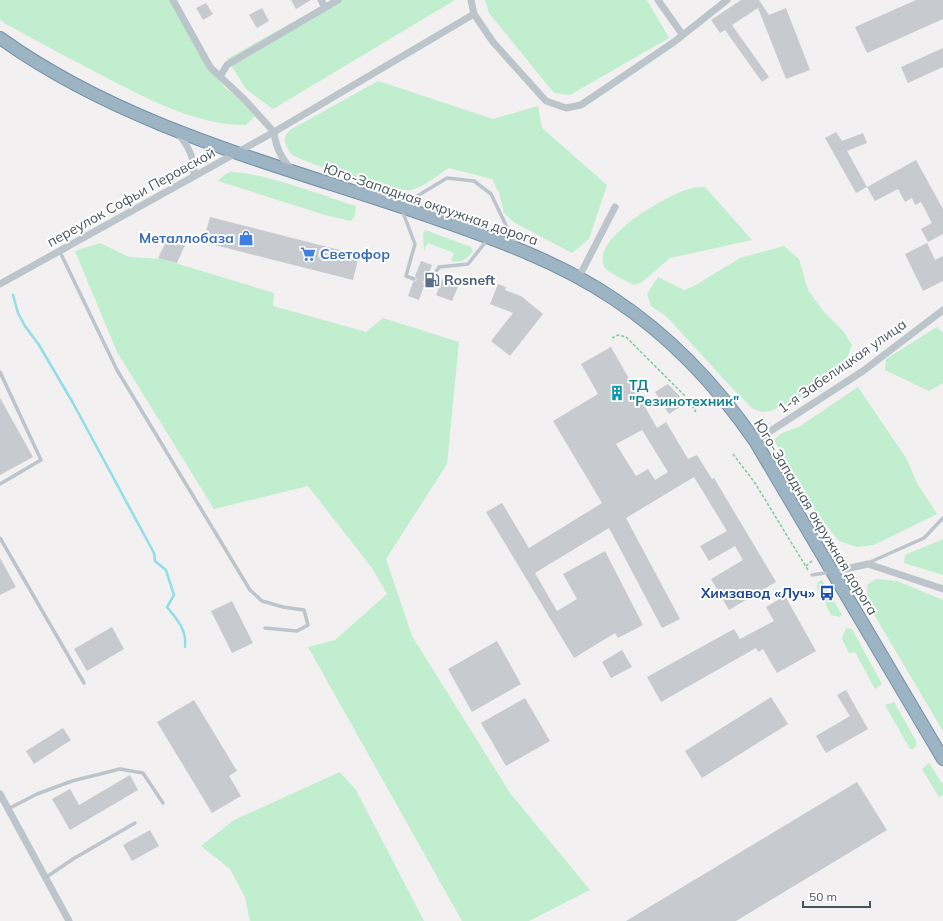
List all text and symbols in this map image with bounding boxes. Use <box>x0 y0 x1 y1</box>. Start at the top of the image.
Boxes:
street label: переулок Софьи Перовской <box>44 143 218 251</box>
street label: Юго-Западная окружная дорога <box>321 159 541 249</box>
place label: Металлобаза <box>139 229 234 247</box>
shop icon: Металлобаза <box>237 229 255 247</box>
supermarket icon: Светофор <box>299 245 317 263</box>
place label: Светофор <box>320 245 390 263</box>
fuel station icon: Rosneft <box>423 271 441 289</box>
place label: Rosneft <box>444 271 496 289</box>
street label: 1-я Забелицкая улица <box>774 315 910 417</box>
place label: ТД "Резинотехник" <box>629 376 739 410</box>
building icon: ТД "Резинотехник" <box>608 384 626 402</box>
street label: Юго-Западная окружная дорога <box>750 416 882 618</box>
place label: Химзавод «Луч» <box>700 584 815 602</box>
bus stop icon: Химзавод «Луч» <box>818 584 836 602</box>
scale bar <box>803 883 870 909</box>
text: 50 m <box>809 889 837 904</box>

